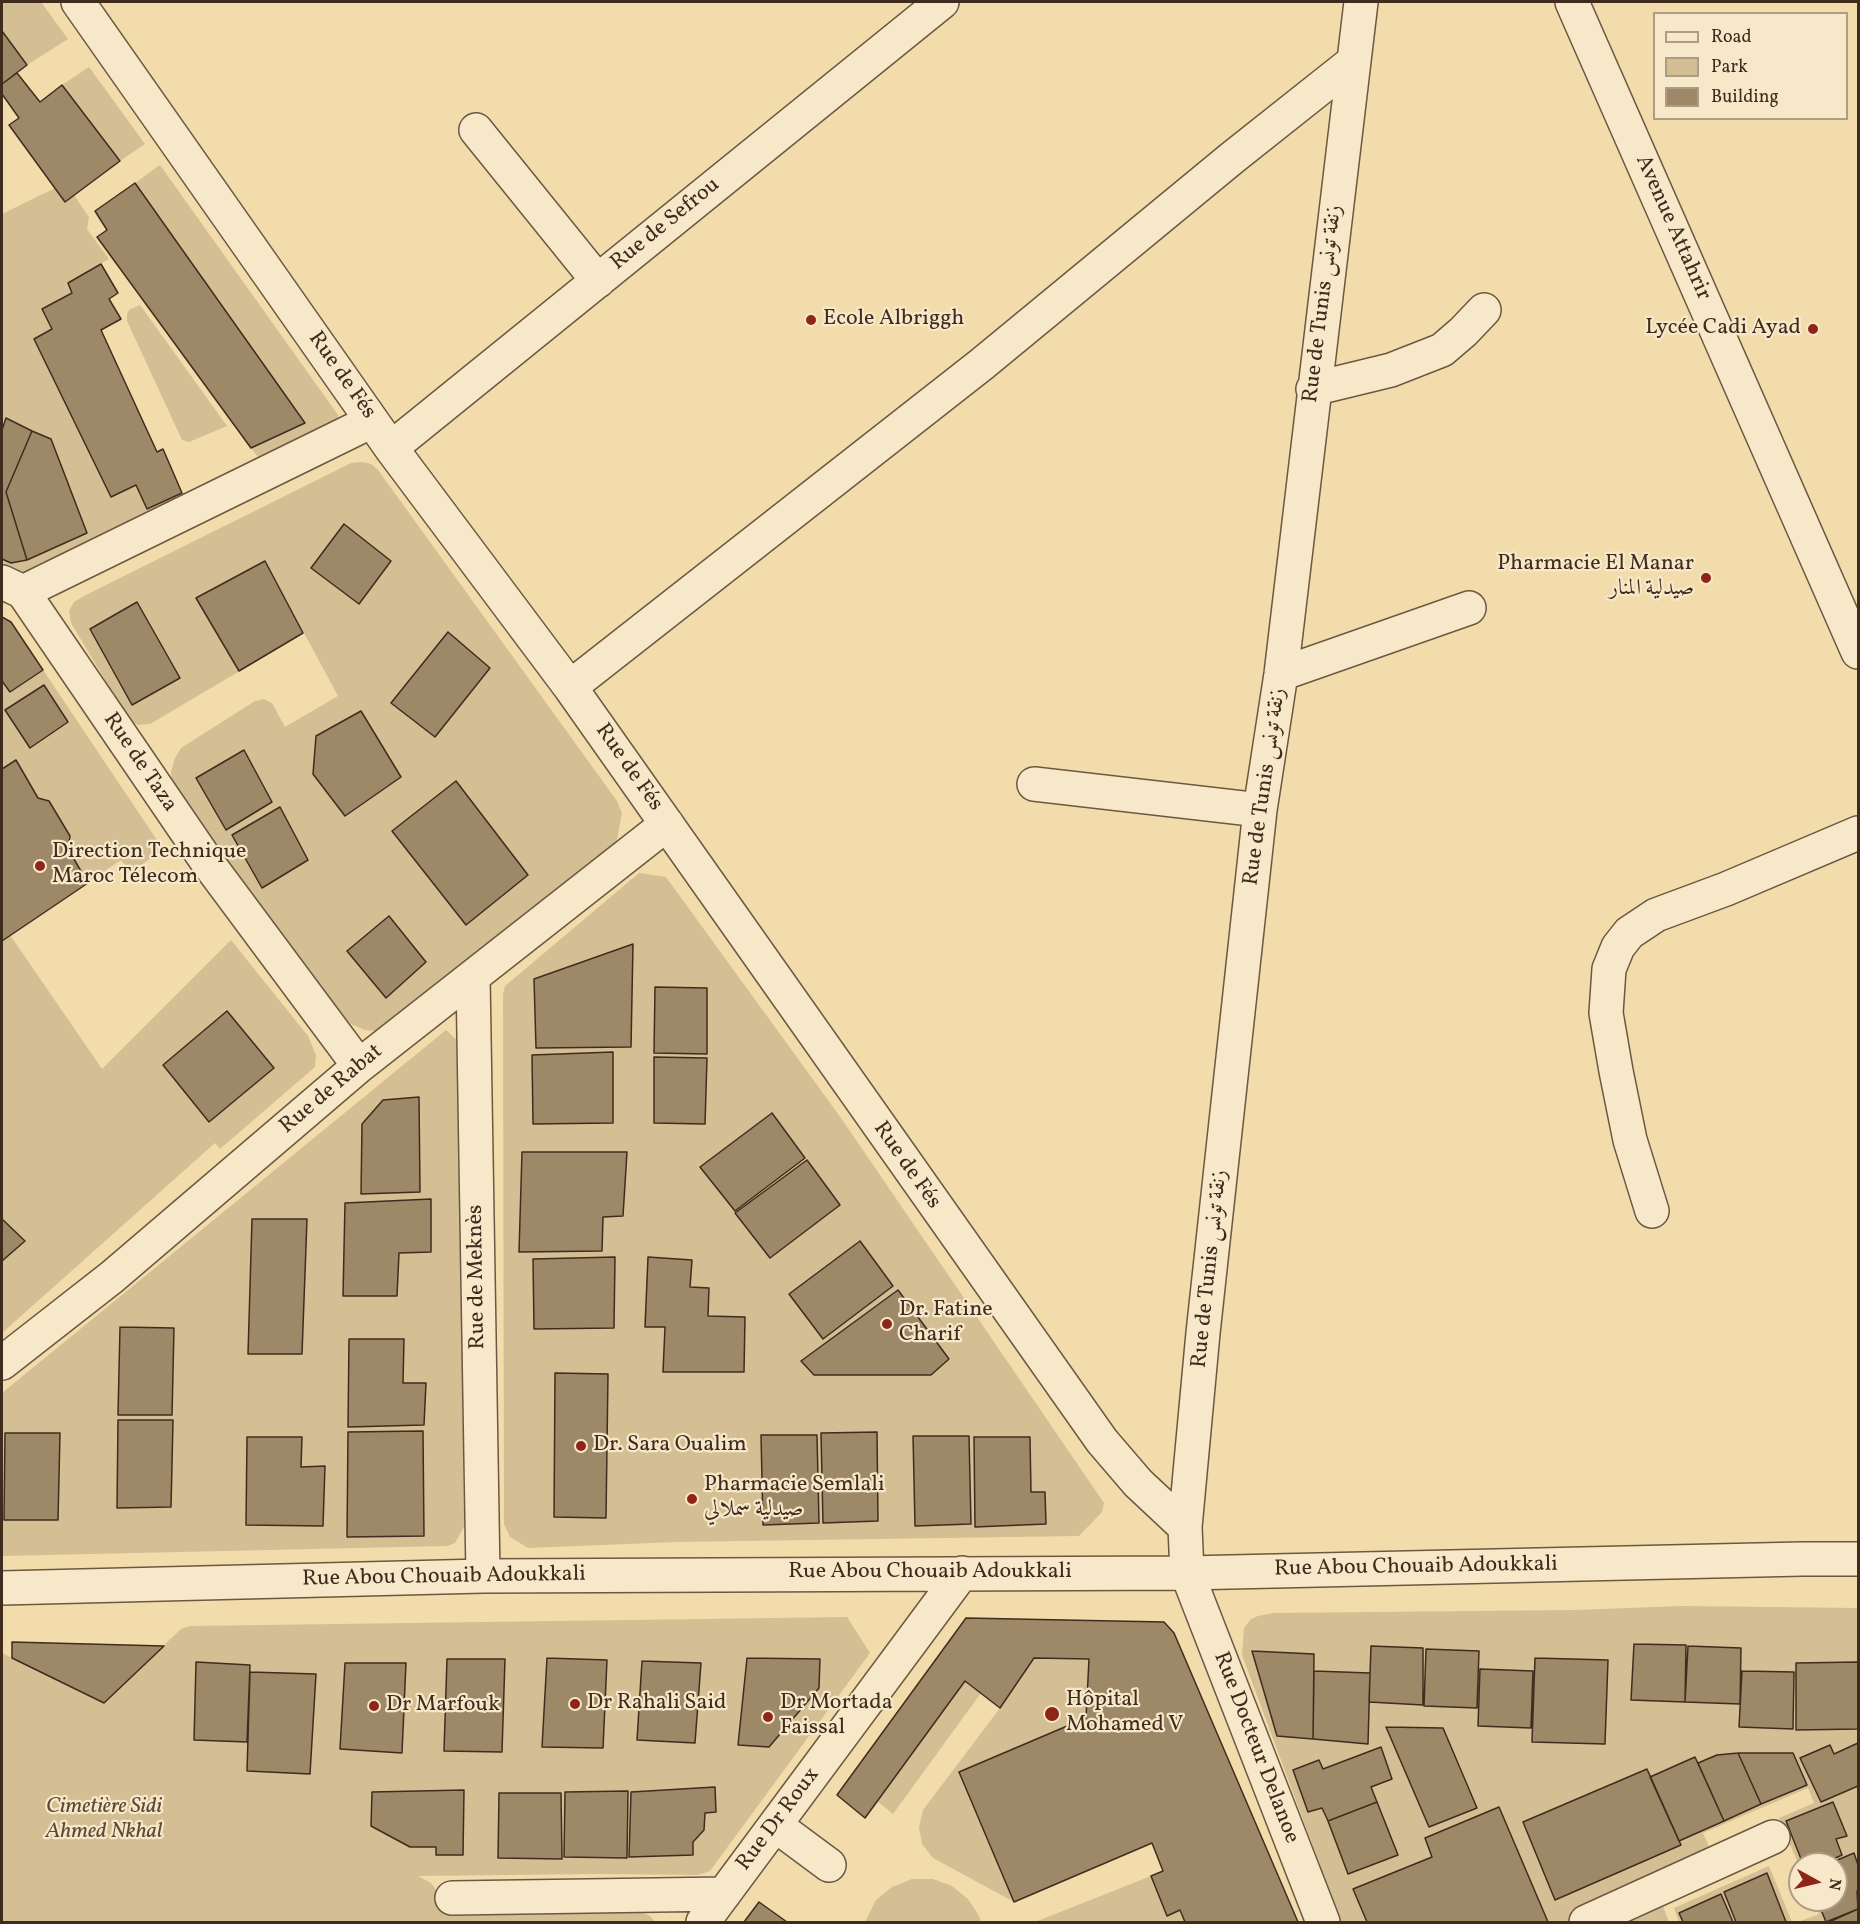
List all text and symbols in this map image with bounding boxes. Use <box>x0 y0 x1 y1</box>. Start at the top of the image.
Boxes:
legend <box>1653 12 1848 120</box>
text: Road <box>1711 25 1752 50</box>
text: Park <box>1711 55 1748 80</box>
text: Building <box>1711 85 1779 110</box>
street label: Avenue Attahrir <box>1628 151 1716 305</box>
street label: Rue de Sefrou <box>606 173 726 277</box>
street label: Rue de Tunis زنقة تونس <box>1299 204 1349 404</box>
place label: Ecole Albriggh <box>823 307 964 333</box>
marker: Ecole Albriggh <box>804 313 818 327</box>
place label: Lycée Cadi Ayad <box>1645 316 1801 342</box>
marker: Lycée Cadi Ayad <box>1806 322 1820 336</box>
street label: Rue de Fés <box>301 327 381 425</box>
place label: Pharmacie El Manar صيدلية المنار <box>1497 552 1694 604</box>
marker: Pharmacie El Manar صيدلية المنار <box>1699 571 1713 585</box>
street label: Rue de Tunis زنقة تونس <box>1239 687 1293 887</box>
street label: Rue de Taza <box>96 708 182 818</box>
street label: Rue de Fés <box>588 719 668 817</box>
place label: Direction Technique Maroc Télecom <box>52 840 247 891</box>
marker: Direction Technique Maroc Télecom <box>33 859 47 873</box>
street label: Rue de Rabat <box>275 1039 389 1141</box>
street label: Rue de Fés <box>866 1117 946 1215</box>
street label: Rue de Tunis زنقة تونس <box>1187 1169 1235 1369</box>
street label: Rue de Meknès <box>464 1204 492 1350</box>
place label: Dr. Fatine Charif <box>899 1298 993 1350</box>
marker: Dr. Fatine Charif <box>880 1317 894 1331</box>
place label: Dr. Sara Oualim <box>593 1433 747 1459</box>
marker: Dr. Sara Oualim <box>574 1439 588 1453</box>
place label: Pharmacie Semlali صيدلية سملالي <box>704 1473 885 1524</box>
marker: Pharmacie Semlali صيدلية سملالي <box>685 1492 699 1506</box>
street label: Rue Abou Chouaib Adoukkali <box>1274 1552 1558 1584</box>
street label: Rue Abou Chouaib Adoukkali <box>788 1560 1072 1586</box>
street label: Rue Abou Chouaib Adoukkali <box>302 1562 586 1594</box>
street label: Rue Docteur Delanoe <box>1206 1648 1304 1848</box>
place label: Hôpital Mohamed V <box>1066 1688 1183 1740</box>
place label: Dr Rahali Said <box>587 1691 726 1717</box>
place label: Dr Mortada Faissal <box>780 1691 893 1742</box>
place label: Dr Marfouk <box>386 1693 500 1719</box>
marker: Dr Rahali Said <box>568 1697 582 1711</box>
marker: Dr Marfouk <box>367 1699 381 1713</box>
marker: Hôpital Mohamed V <box>1043 1705 1061 1723</box>
marker: Dr Mortada Faissal <box>761 1710 775 1724</box>
street label: Rue Dr Roux <box>732 1763 826 1877</box>
park label: Cimetière Sidi Ahmed Nkhal <box>45 1795 163 1846</box>
north arrow <box>1788 1852 1848 1912</box>
text: N <box>1822 1877 1846 1892</box>

